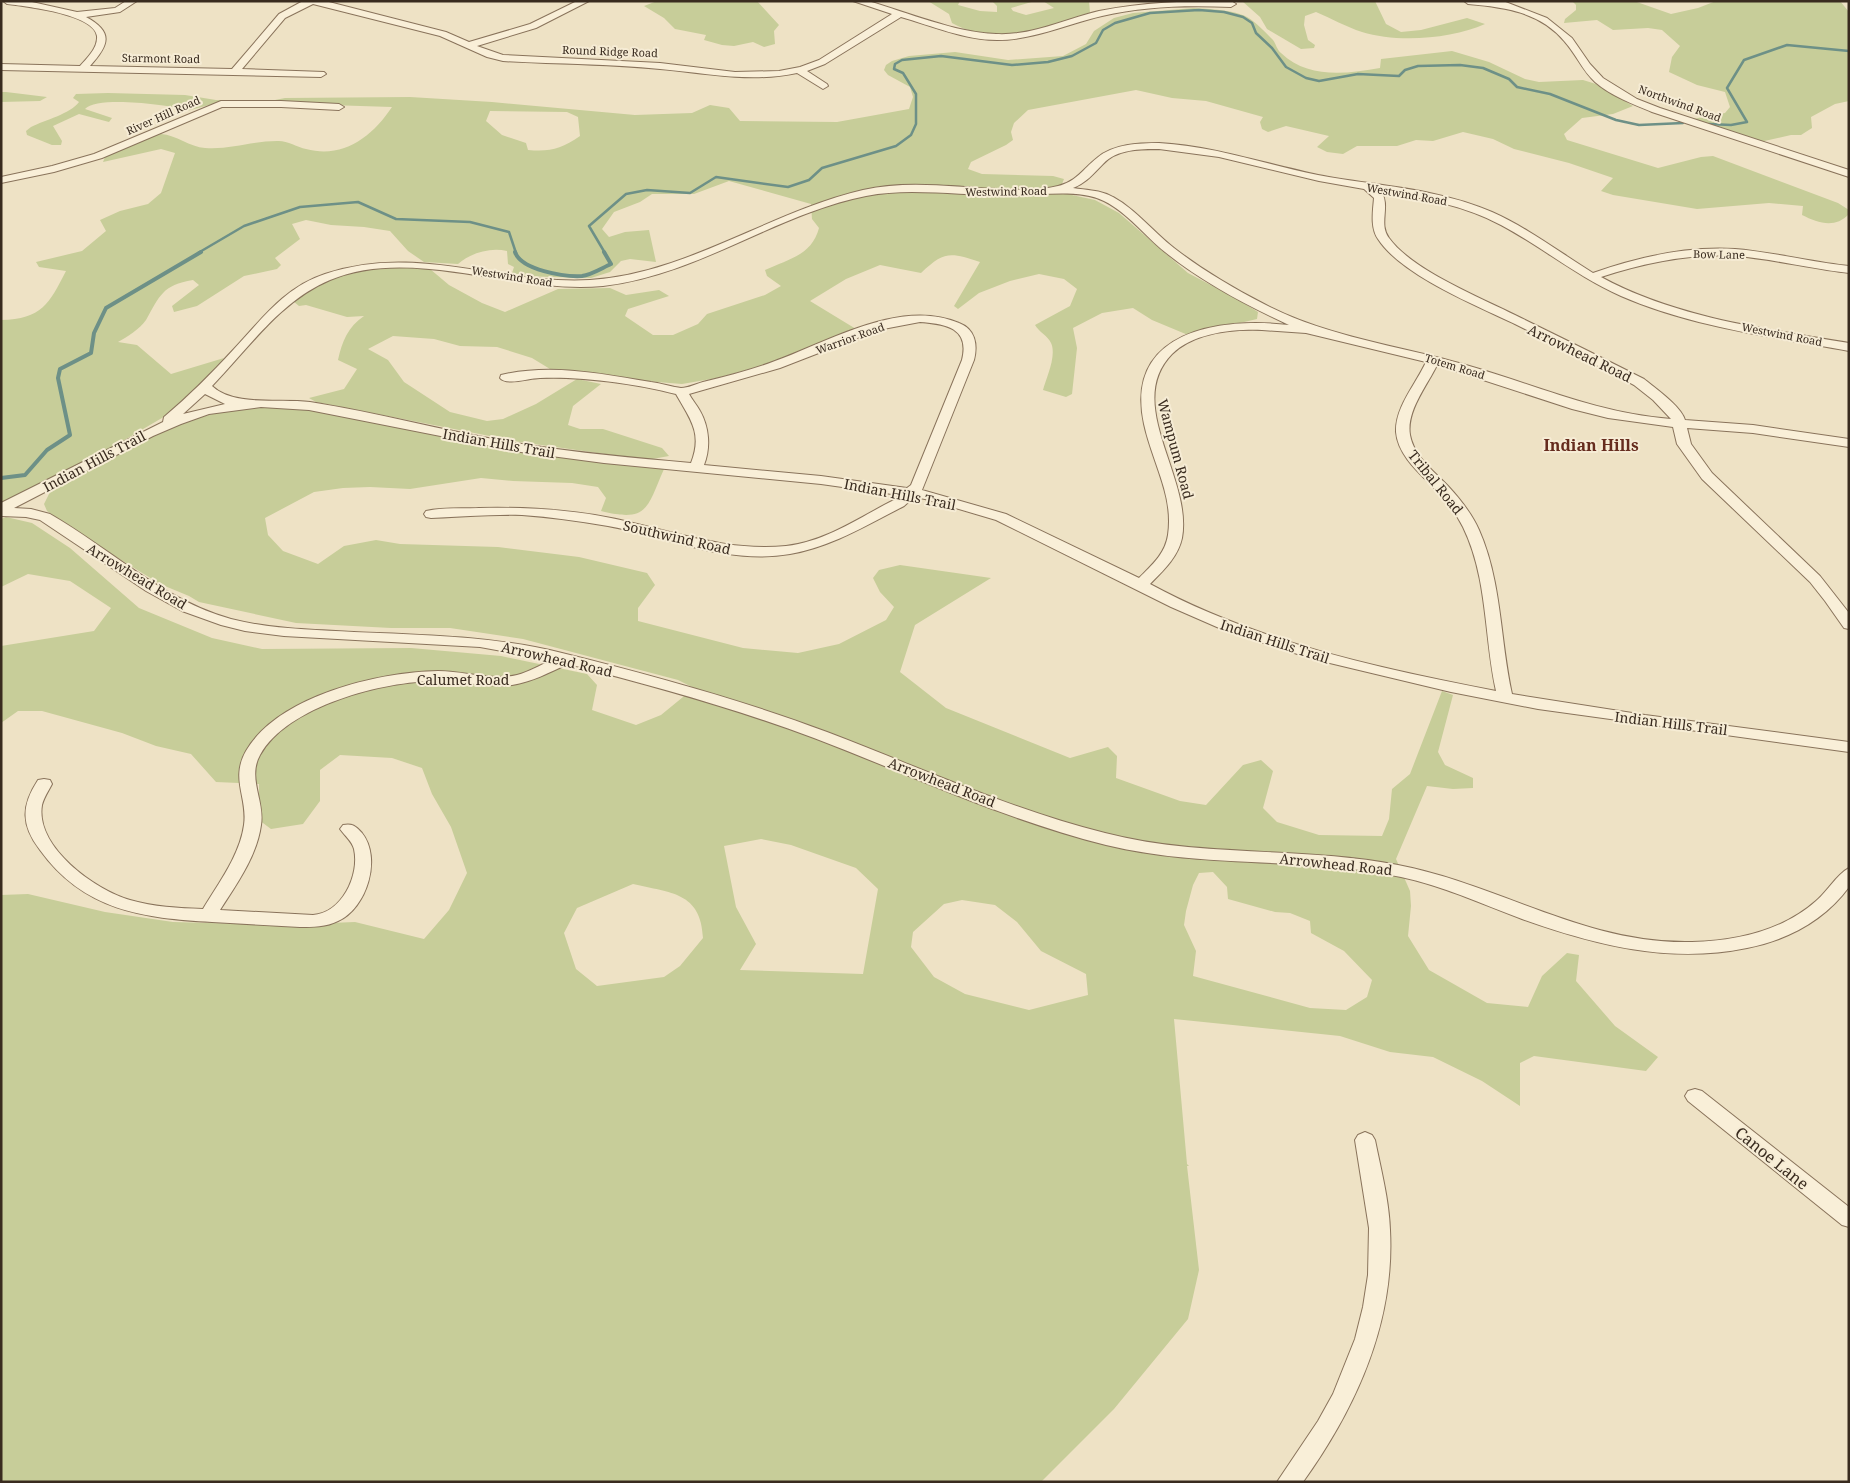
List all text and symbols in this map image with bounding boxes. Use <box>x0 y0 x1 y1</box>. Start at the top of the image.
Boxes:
street label: Round Ridge Road <box>562 42 658 60</box>
street label: Starmont Road <box>122 50 201 66</box>
street label: Northwind Road <box>1637 81 1724 125</box>
street label: River Hill Road <box>124 92 203 138</box>
street label: Westwind Road <box>1365 180 1449 209</box>
street label: Westwind Road <box>965 183 1047 199</box>
street label: Bow Lane <box>1693 246 1745 262</box>
street label: Westwind Road <box>470 262 554 290</box>
street label: Warrior Road <box>814 319 886 357</box>
street label: Westwind Road <box>1740 319 1824 349</box>
street label: Arrowhead Road <box>1525 320 1636 387</box>
street label: Totem Road <box>1423 350 1487 382</box>
street label: Wampum Road <box>1154 397 1199 502</box>
street label: Indian Hills Trail <box>441 424 557 462</box>
street label: Indian Hills Trail <box>39 426 149 496</box>
district label: Indian Hills <box>1543 434 1639 456</box>
street label: Tribal Road <box>1404 446 1468 519</box>
street label: Indian Hills Trail <box>842 474 958 514</box>
street label: Southwind Road <box>621 515 733 559</box>
street label: Arrowhead Road <box>83 539 191 614</box>
street label: Indian Hills Trail <box>1218 614 1333 668</box>
street label: Arrowhead Road <box>500 637 615 681</box>
street label: Calumet Road <box>417 670 510 689</box>
street label: Indian Hills Trail <box>1613 707 1729 739</box>
street label: Arrowhead Road <box>886 753 999 811</box>
street label: Arrowhead Road <box>1279 849 1394 879</box>
street label: Canoe Lane <box>1731 1121 1813 1195</box>

